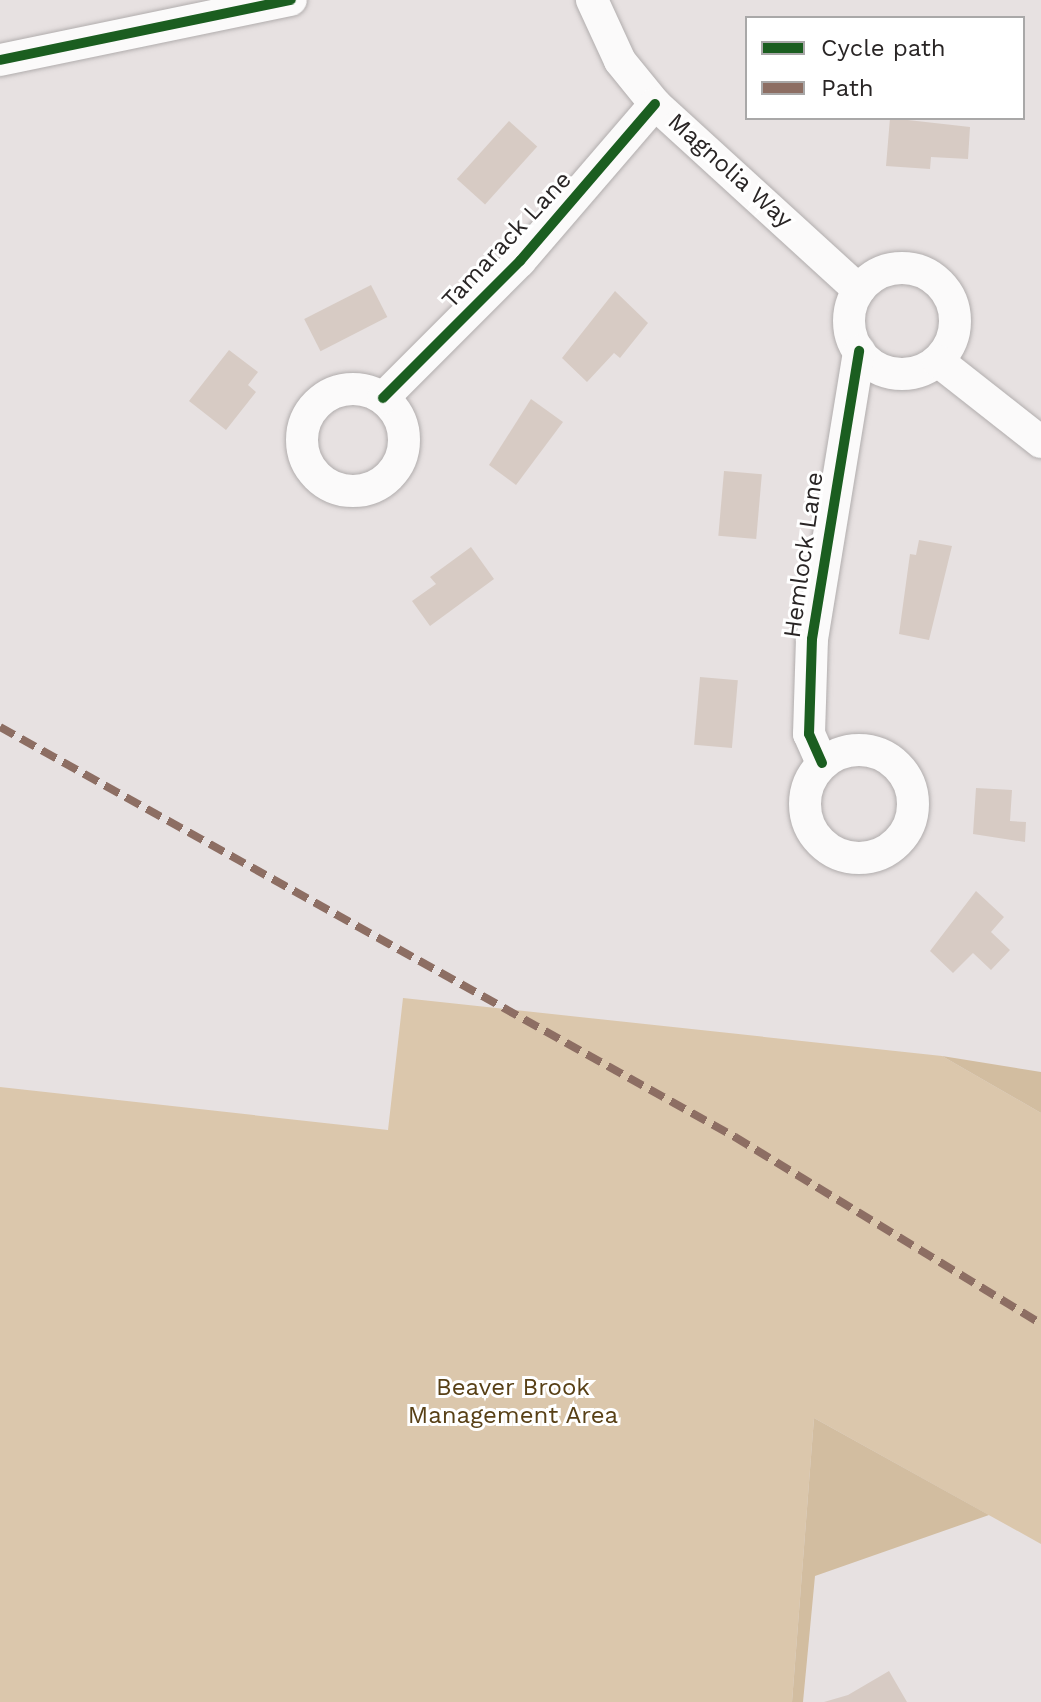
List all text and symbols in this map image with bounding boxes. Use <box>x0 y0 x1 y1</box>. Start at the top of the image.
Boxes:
legend <box>745 16 1025 120</box>
text: Cycle path <box>821 34 946 62</box>
text: Path <box>821 74 874 102</box>
street label: Magnolia Way <box>661 107 799 235</box>
street label: Tamarack Lane <box>436 165 578 315</box>
street label: Hemlock Lane <box>778 470 830 640</box>
park label: Beaver Brook Management Area <box>407 1374 619 1430</box>

